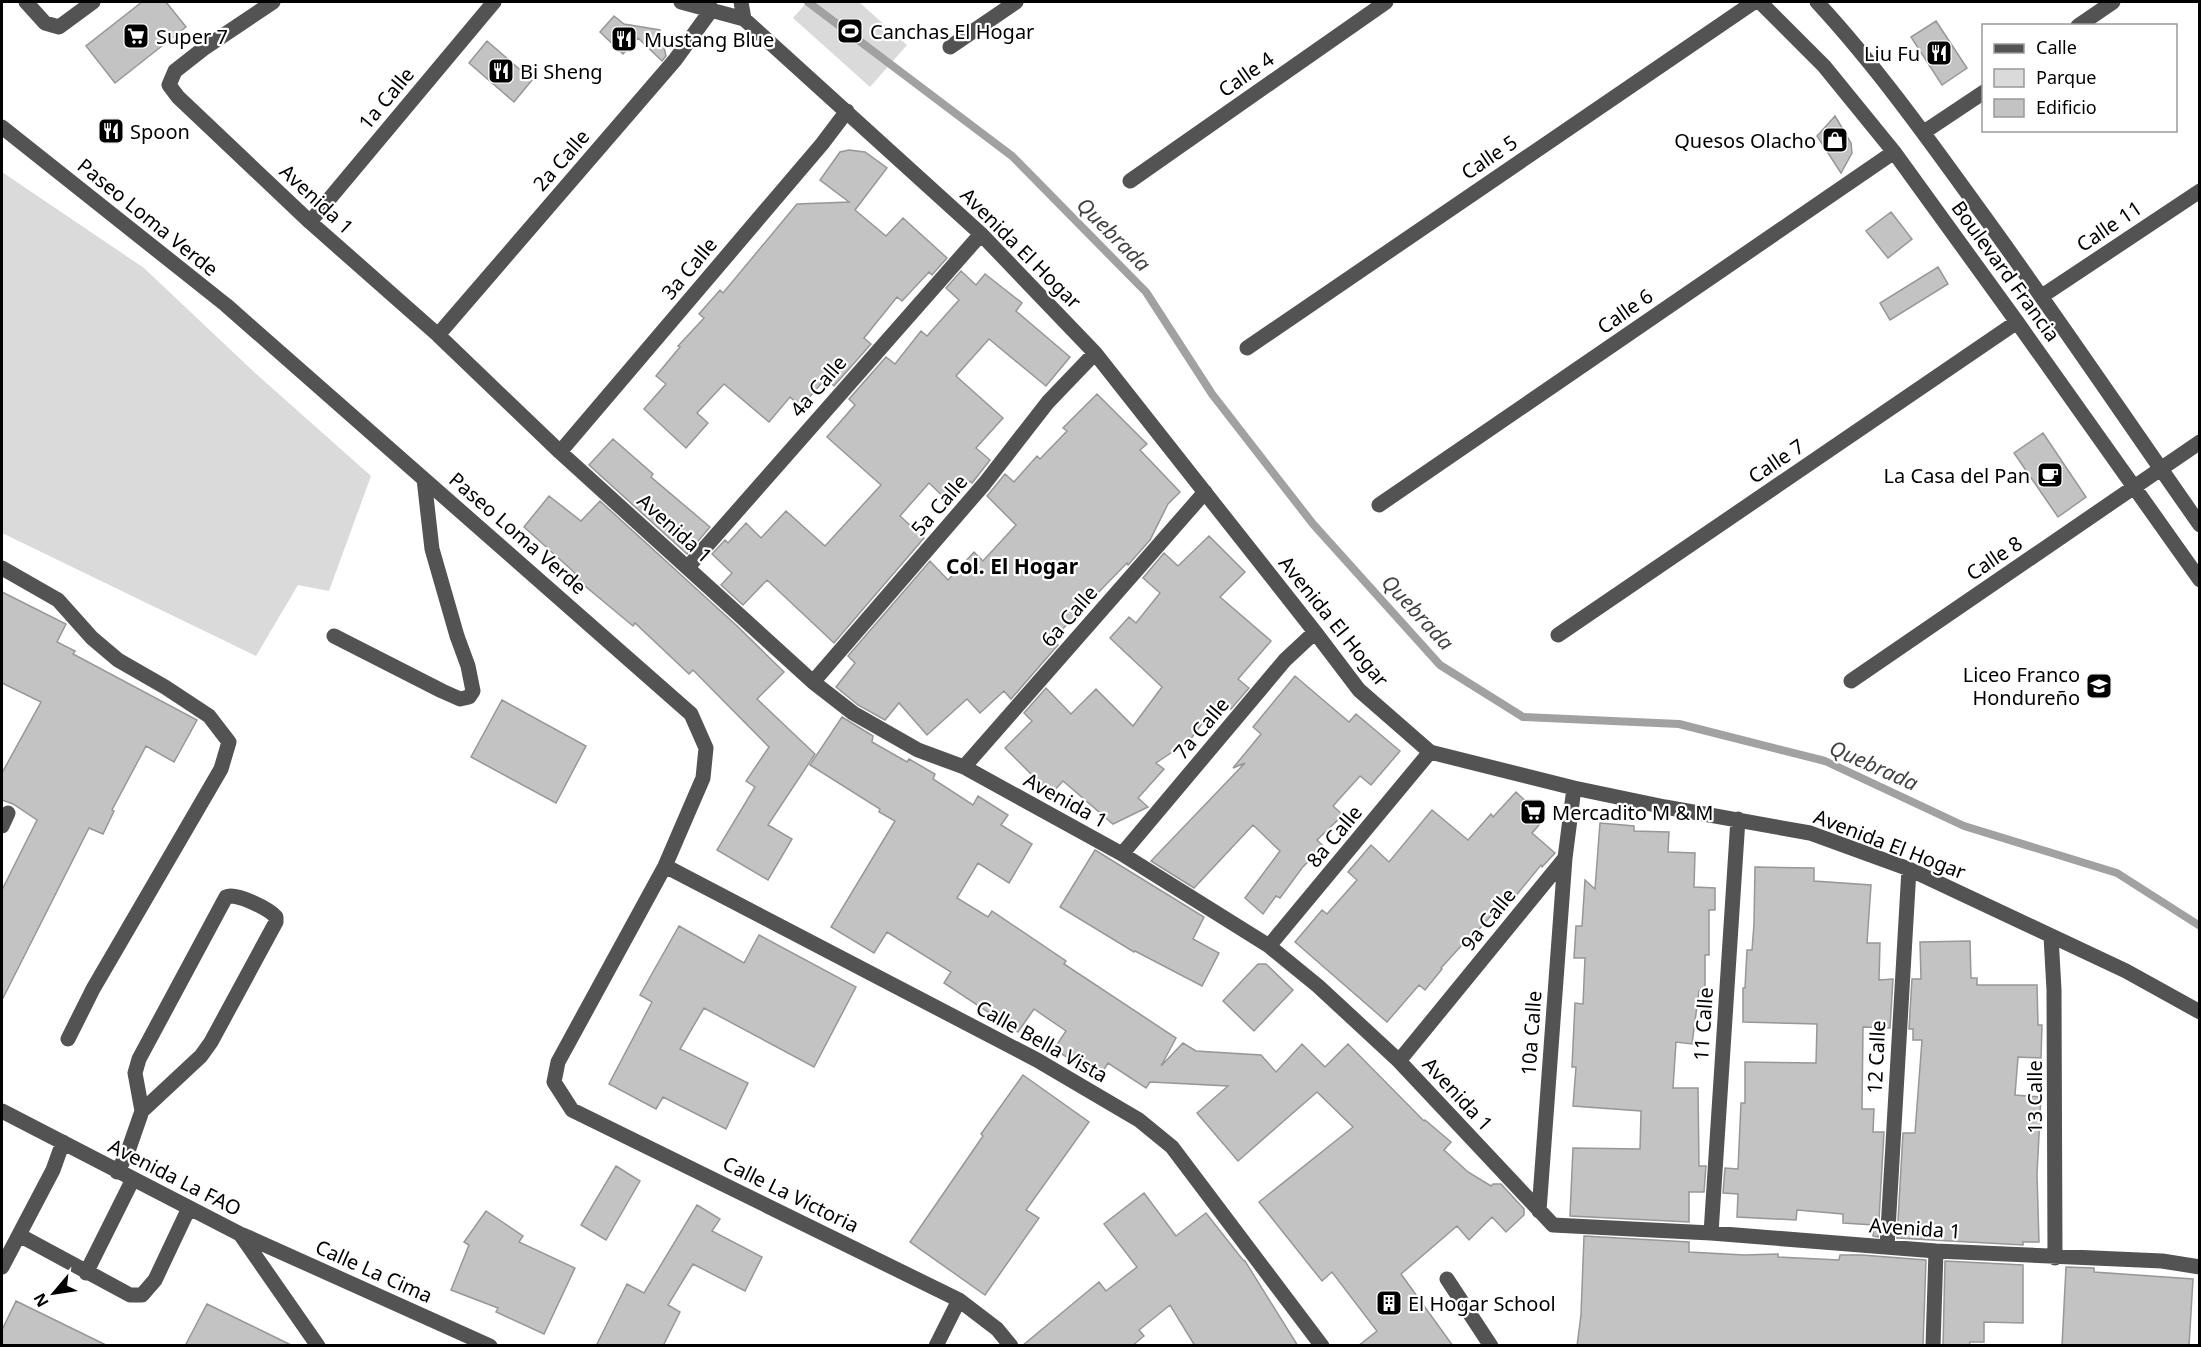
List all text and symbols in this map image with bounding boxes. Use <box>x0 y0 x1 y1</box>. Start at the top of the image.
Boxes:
sports icon: Canchas El Hogar <box>835 16 865 46</box>
place label: Canchas El Hogar <box>870 18 1034 45</box>
supermarket icon: Super 7 <box>121 21 151 51</box>
place label: Super 7 <box>156 23 228 50</box>
restaurant icon: Mustang Blue <box>609 24 639 54</box>
legend <box>1982 24 2177 132</box>
place label: Mustang Blue <box>644 26 774 53</box>
text: Calle <box>2036 35 2077 59</box>
restaurant icon: Liu Fu <box>1924 38 1954 68</box>
place label: Liu Fu <box>1864 40 1920 67</box>
street label: Calle 4 <box>1213 45 1280 103</box>
restaurant icon: Bi Sheng <box>486 56 516 86</box>
place label: Bi Sheng <box>520 58 603 85</box>
street label: 1a Calle <box>352 61 420 135</box>
text: Parque <box>2036 65 2096 89</box>
text: Edificio <box>2036 95 2097 119</box>
restaurant icon: Spoon <box>96 116 126 146</box>
place label: Spoon <box>130 118 190 145</box>
street label: 2a Calle <box>527 123 595 197</box>
shop icon: Quesos Olacho <box>1820 125 1850 155</box>
place label: Quesos Olacho <box>1674 127 1816 154</box>
street label: Calle 5 <box>1456 128 1522 186</box>
street label: Paseo Loma Verde <box>72 152 224 282</box>
street label: Avenida 1 <box>274 158 360 240</box>
street label: Avenida El Hogar <box>955 182 1087 314</box>
water label: Quebrada <box>1071 191 1157 277</box>
street label: Calle 11 <box>2071 194 2147 258</box>
street label: Boulevard Francia <box>1946 195 2066 347</box>
street label: 3a Calle <box>655 231 723 305</box>
street label: Calle 6 <box>1592 282 1658 340</box>
street label: 4a Calle <box>784 349 852 423</box>
street label: Calle 7 <box>1743 432 1809 490</box>
cafe icon: La Casa del Pan <box>2035 460 2065 490</box>
place label: La Casa del Pan <box>1884 462 2030 489</box>
street label: Paseo Loma Verde <box>444 466 592 600</box>
street label: 5a Calle <box>905 468 973 542</box>
street label: Avenida 1 <box>632 487 718 569</box>
street label: Calle 8 <box>1961 529 2027 587</box>
street label: Avenida El Hogar <box>1273 550 1395 692</box>
district label: Col. El Hogar <box>946 552 1079 580</box>
water label: Quebrada <box>1376 568 1460 656</box>
street label: 6a Calle <box>1035 579 1103 653</box>
place label: Liceo Franco Hondureño <box>1963 661 2080 711</box>
school or university icon: Liceo Franco Hondureño <box>2084 671 2114 701</box>
street label: 7a Calle <box>1167 691 1235 765</box>
water label: Quebrada <box>1825 733 1923 797</box>
street label: Avenida 1 <box>1019 766 1113 834</box>
supermarket icon: Mercadito M & M <box>1518 797 1548 827</box>
street label: 8a Calle <box>1300 799 1368 873</box>
place label: Mercadito M & M <box>1552 799 1713 826</box>
street label: Avenida El Hogar <box>1810 803 1970 885</box>
street label: 9a Calle <box>1454 882 1522 956</box>
street label: 11 Calle <box>1687 986 1719 1062</box>
street label: 10a Calle <box>1515 990 1547 1076</box>
street label: Calle Bella Vista <box>971 994 1113 1088</box>
street label: 12 Calle <box>1861 1020 1891 1094</box>
street label: Avenida 1 <box>1417 1051 1499 1137</box>
street label: 13 Calle <box>2021 1060 2048 1134</box>
street label: Avenida La FAO <box>104 1132 246 1222</box>
street label: Calle La Victoria <box>718 1149 864 1239</box>
street label: Avenida 1 <box>1868 1211 1962 1245</box>
street label: Calle La Cima <box>311 1233 437 1309</box>
north arrow <box>24 1263 84 1323</box>
building icon: El Hogar School <box>1374 1288 1404 1318</box>
text: N <box>28 1289 54 1311</box>
place label: El Hogar School <box>1408 1290 1556 1317</box>

